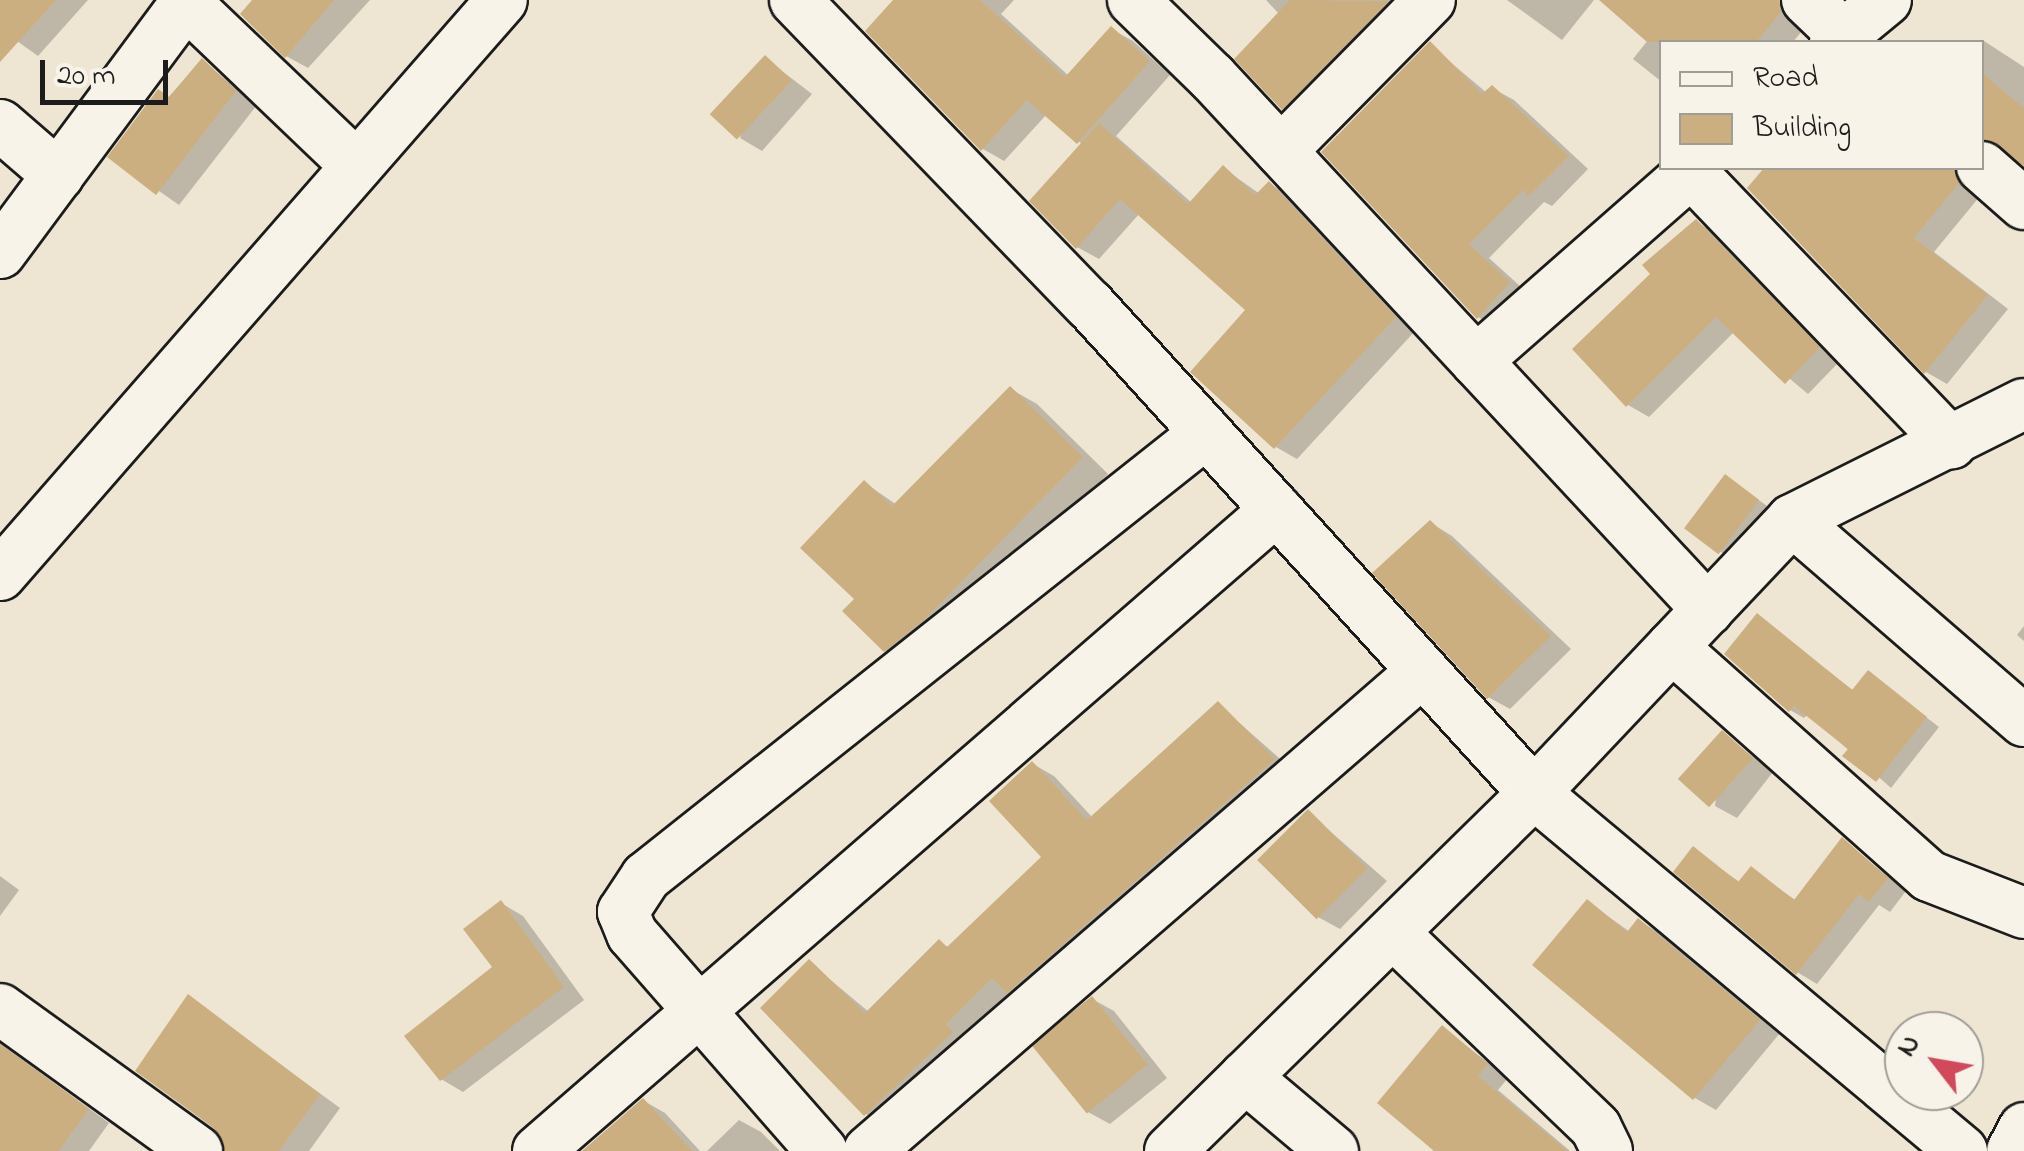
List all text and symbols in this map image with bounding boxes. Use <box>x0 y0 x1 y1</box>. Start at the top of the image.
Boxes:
scale bar <box>45 40 172 102</box>
legend <box>1659 40 1984 170</box>
text: 20 m <box>57 55 116 99</box>
text: Road <box>1753 57 1818 101</box>
text: Building <box>1753 107 1851 151</box>
north arrow <box>1884 1011 1984 1111</box>
text: N <box>1887 1028 1932 1065</box>

